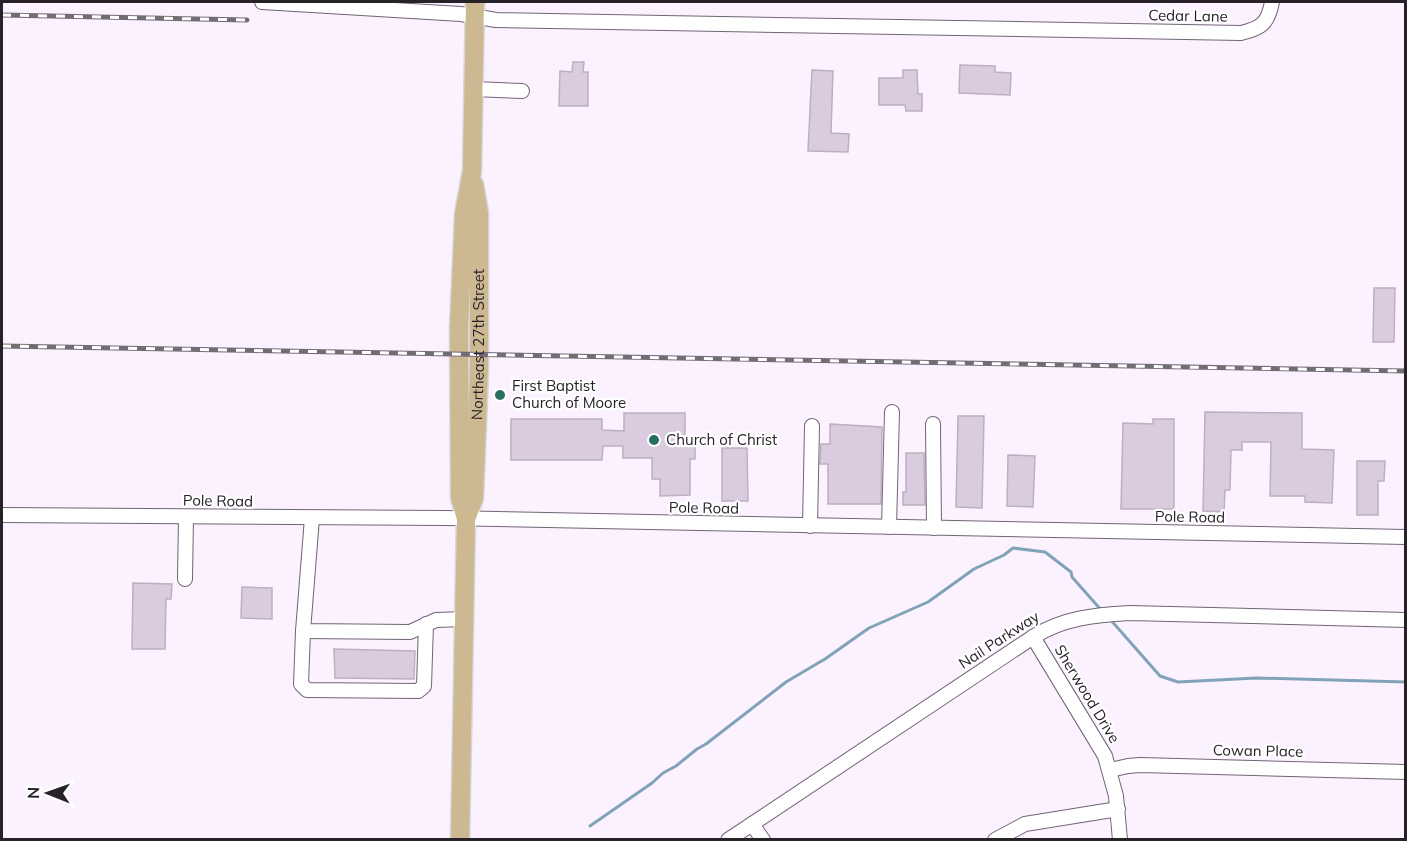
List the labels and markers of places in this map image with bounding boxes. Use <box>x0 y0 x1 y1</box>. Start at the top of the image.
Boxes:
place label: First Baptist Church of Moore <box>512 376 626 412</box>
marker: First Baptist Church of Moore <box>493 388 507 402</box>
place label: Church of Christ <box>666 430 777 449</box>
marker: Church of Christ <box>647 433 661 447</box>

